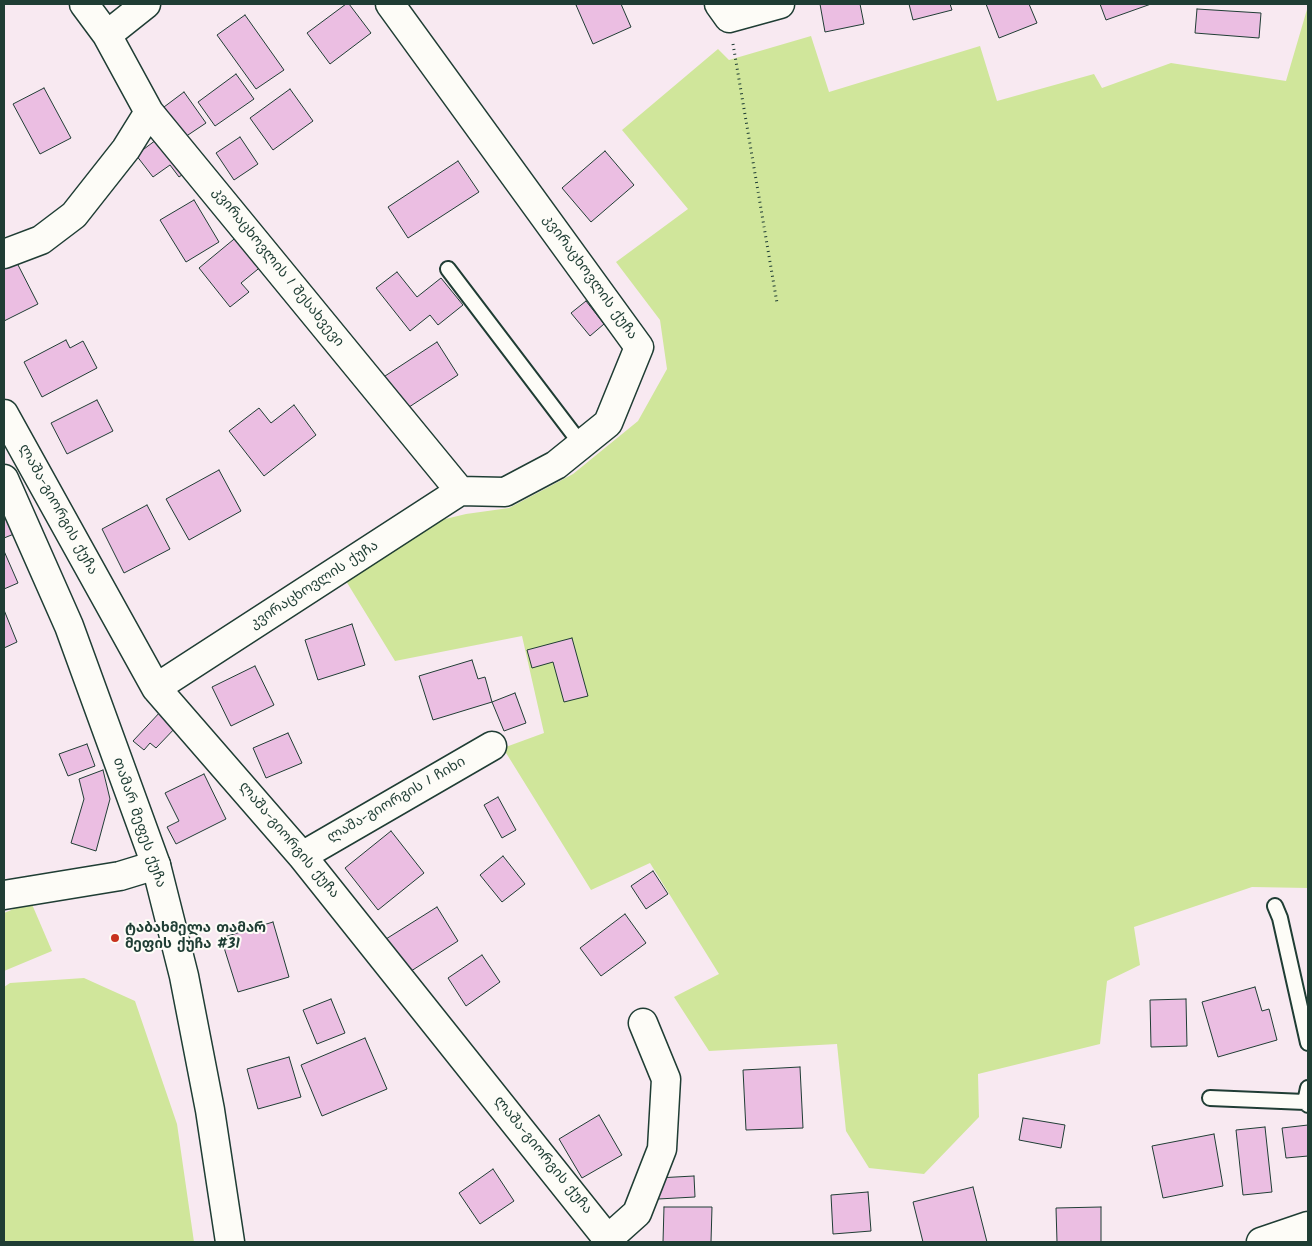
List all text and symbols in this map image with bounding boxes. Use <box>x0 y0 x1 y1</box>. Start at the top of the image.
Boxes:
street label: კვირაცხოვლის I შესახვევი <box>208 185 346 351</box>
street label: კვირაცხოვლის ქუჩა <box>538 213 640 343</box>
street label: ლაშა-გიორგის ქუჩა <box>14 442 100 578</box>
street label: კვირაცხოვლის ქუჩა <box>248 538 382 634</box>
street label: ლაშა-გიორგის I ჩიხი <box>325 754 469 848</box>
street label: თამარ მეფეს ქუჩა <box>108 756 168 890</box>
street label: ლაშა-გიორგის ქუჩა <box>234 779 342 903</box>
place label: ტაბახმელა თამარ მეფის ქუჩა #31 <box>125 922 266 954</box>
marker: ტაბახმელა თამარ მეფის ქუჩა #31 <box>109 932 121 944</box>
street label: ლაშა-გიორგის ქუჩა <box>489 1094 595 1218</box>

